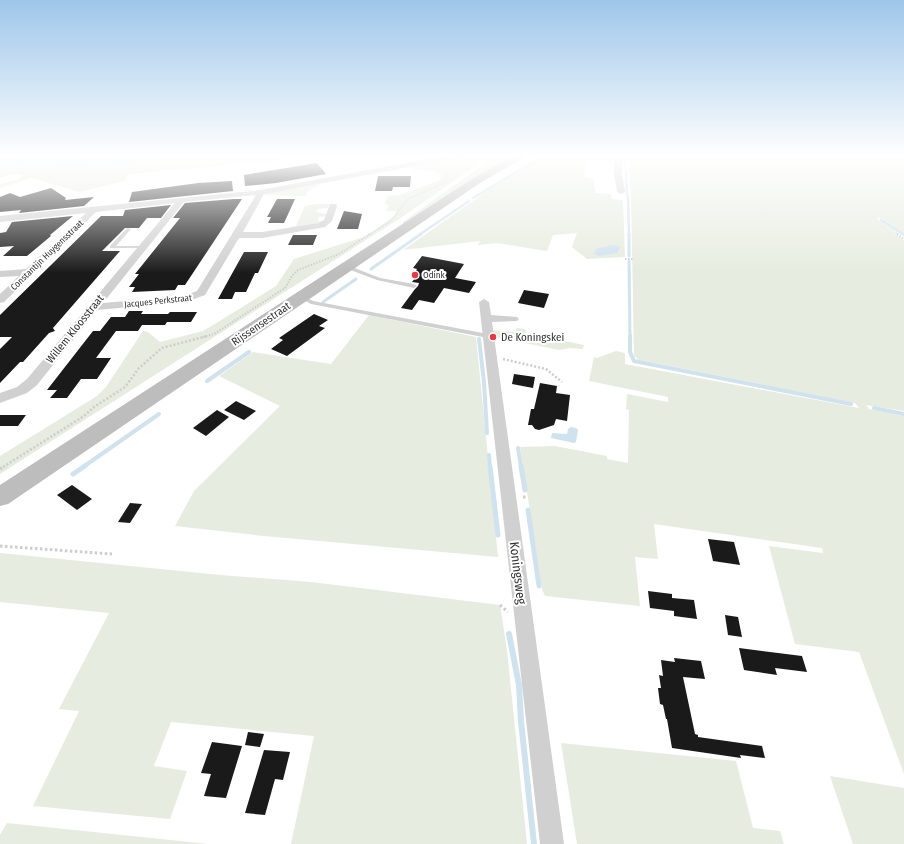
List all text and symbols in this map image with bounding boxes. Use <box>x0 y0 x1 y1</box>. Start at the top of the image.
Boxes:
street label: Constantijn Huygensstraat <box>9 218 85 292</box>
marker: Odink <box>410 270 420 280</box>
place label: Odink <box>423 270 445 280</box>
street label: Willem Kloosstraat <box>43 292 107 366</box>
street label: Jacques Perkstraat <box>124 292 192 310</box>
street label: Rijssensestraat <box>229 299 293 348</box>
place label: De Koningskei <box>501 331 564 344</box>
marker: De Koningskei <box>488 332 498 342</box>
street label: Koningsweg <box>507 541 529 606</box>

